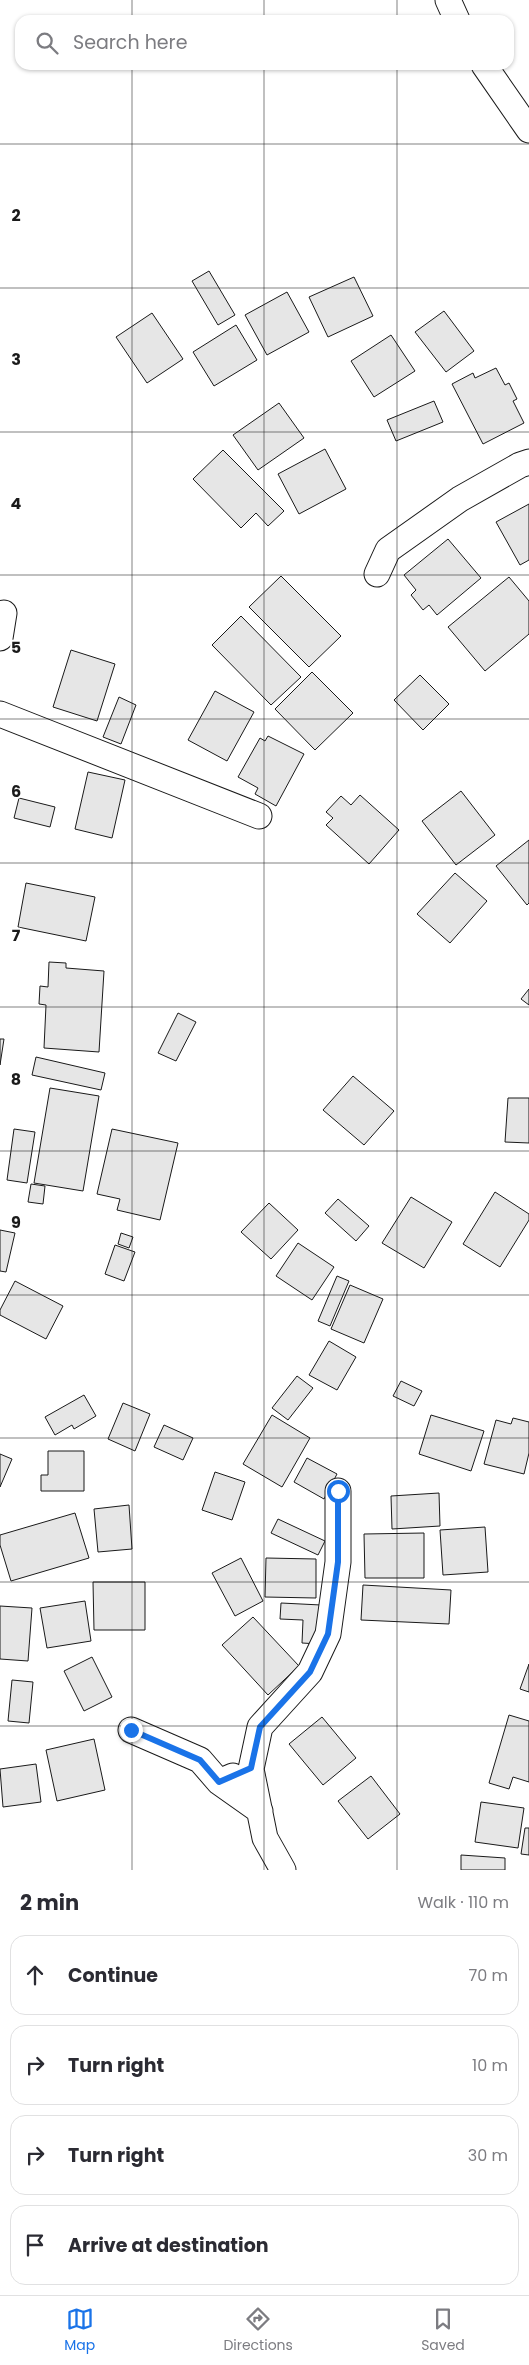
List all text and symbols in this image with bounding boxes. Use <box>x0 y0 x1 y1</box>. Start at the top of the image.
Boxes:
search box <box>15 15 514 70</box>
icon: search <box>33 29 61 57</box>
text: Search here <box>73 29 187 56</box>
text: 2 <box>11 204 21 227</box>
text: 3 <box>11 348 21 371</box>
text: 4 <box>11 492 22 515</box>
text: 5 <box>11 636 21 659</box>
text: 6 <box>11 780 21 803</box>
text: 7 <box>12 924 21 947</box>
text: 8 <box>11 1068 21 1091</box>
text: 9 <box>11 1211 21 1234</box>
route start <box>327 1480 350 1503</box>
route end <box>120 1719 143 1742</box>
text: 2 min <box>20 1888 79 1917</box>
text: Walk · 110 m <box>417 1891 509 1914</box>
icon: ahead <box>21 1961 49 1989</box>
text: Continue <box>68 1962 158 1989</box>
text: 70 m <box>468 1964 508 1987</box>
icon: right <box>21 2051 49 2079</box>
text: Turn right <box>68 2052 164 2079</box>
text: 10 m <box>472 2054 508 2077</box>
icon: right <box>21 2141 49 2169</box>
text: Turn right <box>68 2142 164 2169</box>
text: 30 m <box>468 2144 508 2167</box>
icon: arrive <box>21 2231 49 2259</box>
text: Arrive at destination <box>68 2232 269 2259</box>
tab: Map <box>64 2305 95 2356</box>
tab: Directions <box>223 2305 293 2356</box>
tab: Saved <box>421 2305 465 2356</box>

